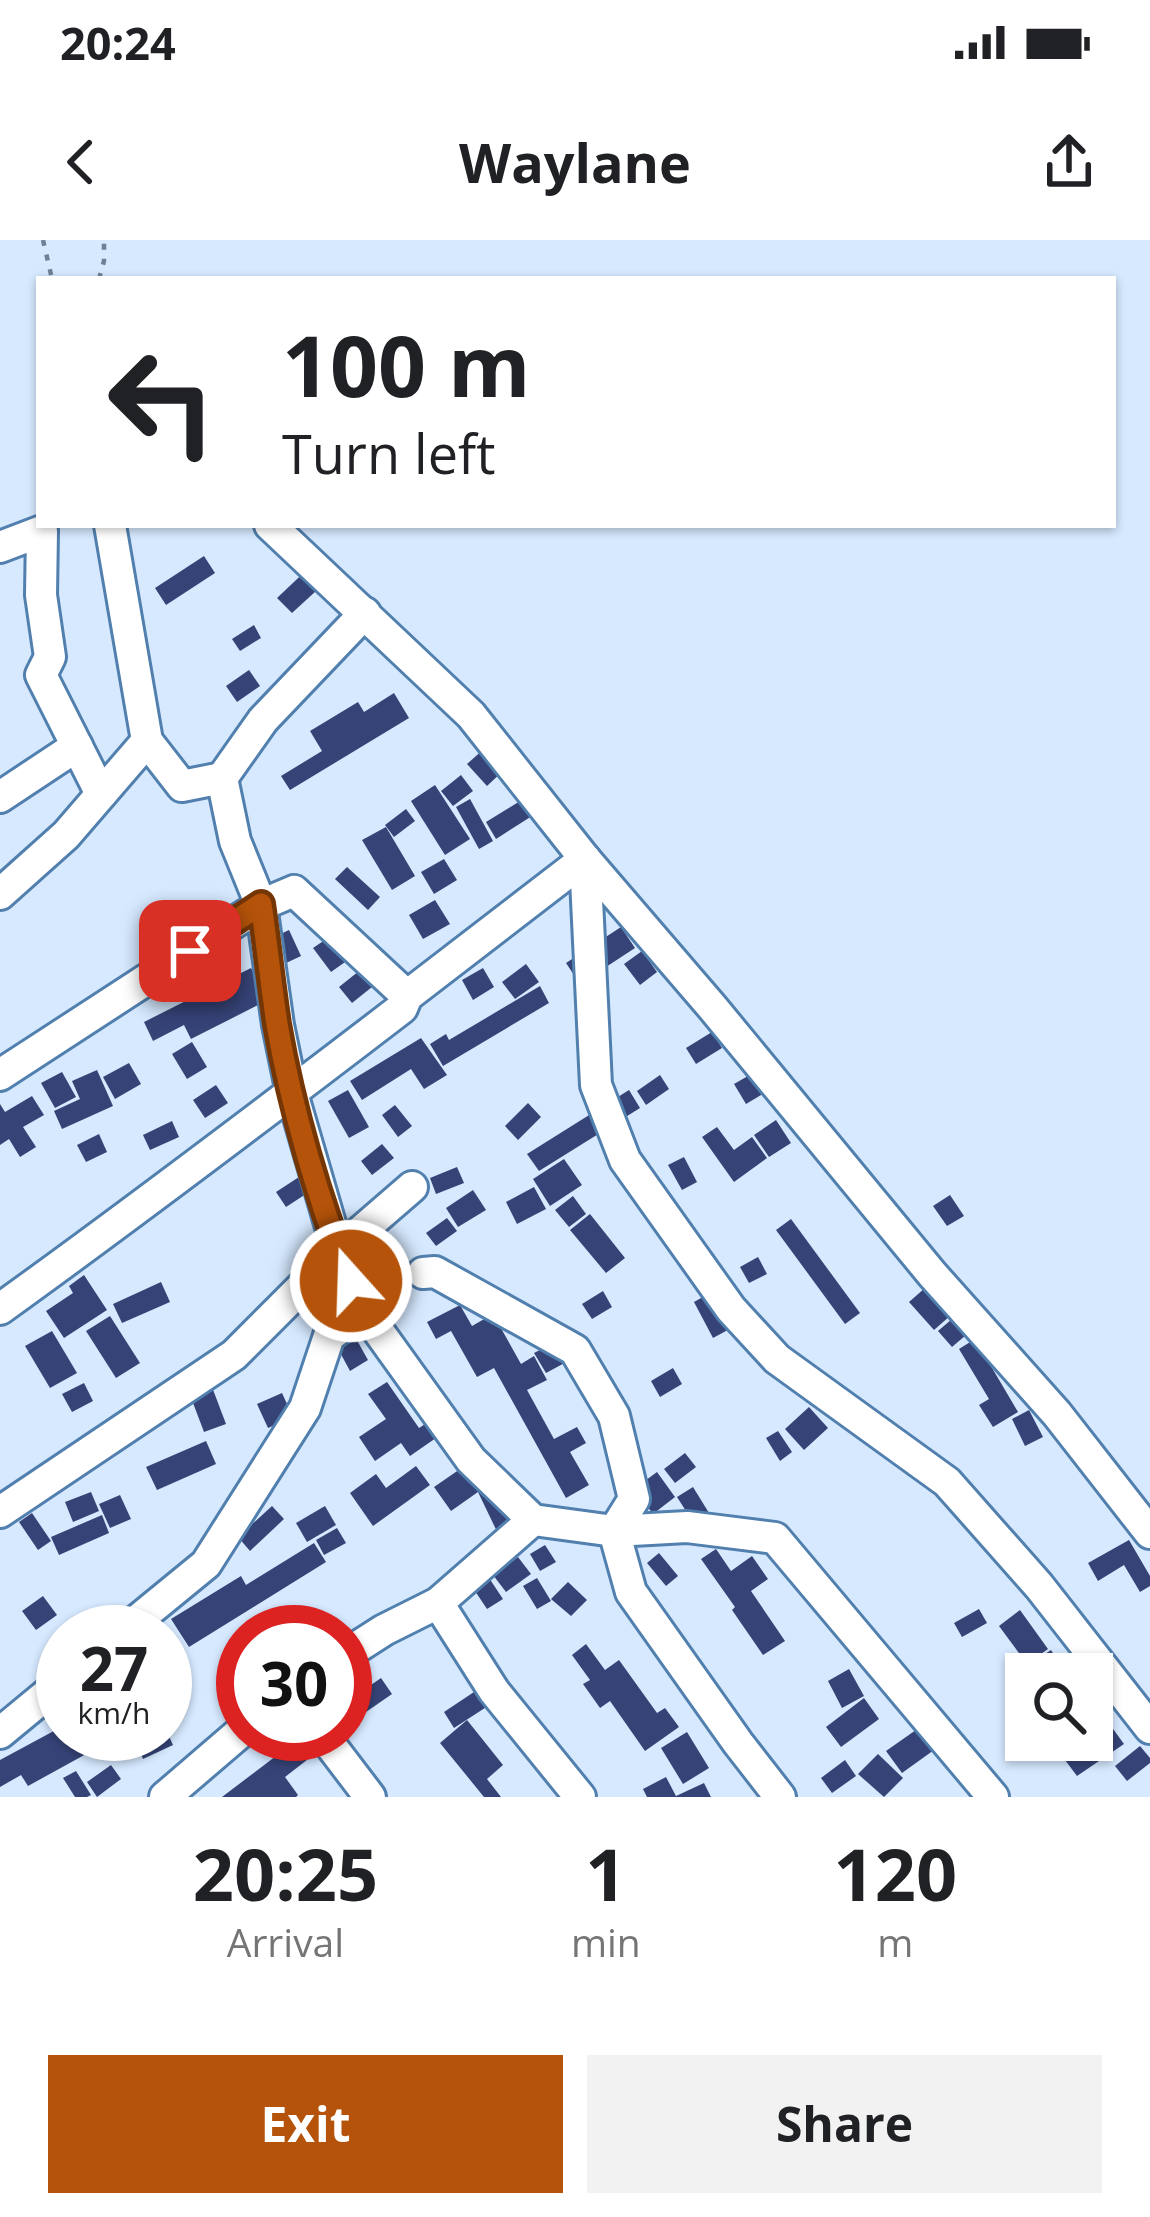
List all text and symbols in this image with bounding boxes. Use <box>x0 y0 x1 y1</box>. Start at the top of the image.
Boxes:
text: 20:24 <box>60 12 176 73</box>
text: Waylane <box>459 125 691 199</box>
icon: back <box>48 129 114 195</box>
icon: share <box>1036 129 1102 195</box>
text: 100 m <box>282 307 530 422</box>
icon: left <box>84 324 240 480</box>
text: Turn left <box>282 416 495 490</box>
pin <box>139 900 241 1002</box>
icon: arrive <box>157 918 223 984</box>
position arrow <box>288 1218 414 1344</box>
speed limit sign: 30 <box>216 1605 372 1761</box>
text: 27 <box>80 1627 148 1709</box>
map controls <box>1005 1653 1113 1761</box>
button: search <box>1005 1653 1113 1761</box>
text: km/h <box>78 1692 150 1733</box>
text: 20:25 <box>193 1824 378 1922</box>
text: 1 <box>585 1824 626 1922</box>
text: 120 <box>834 1824 957 1922</box>
text: Arrival <box>227 1915 344 1968</box>
text: min <box>571 1915 641 1968</box>
text: m <box>877 1915 913 1968</box>
button: Exit <box>48 2055 563 2193</box>
button: Share <box>587 2055 1102 2193</box>

